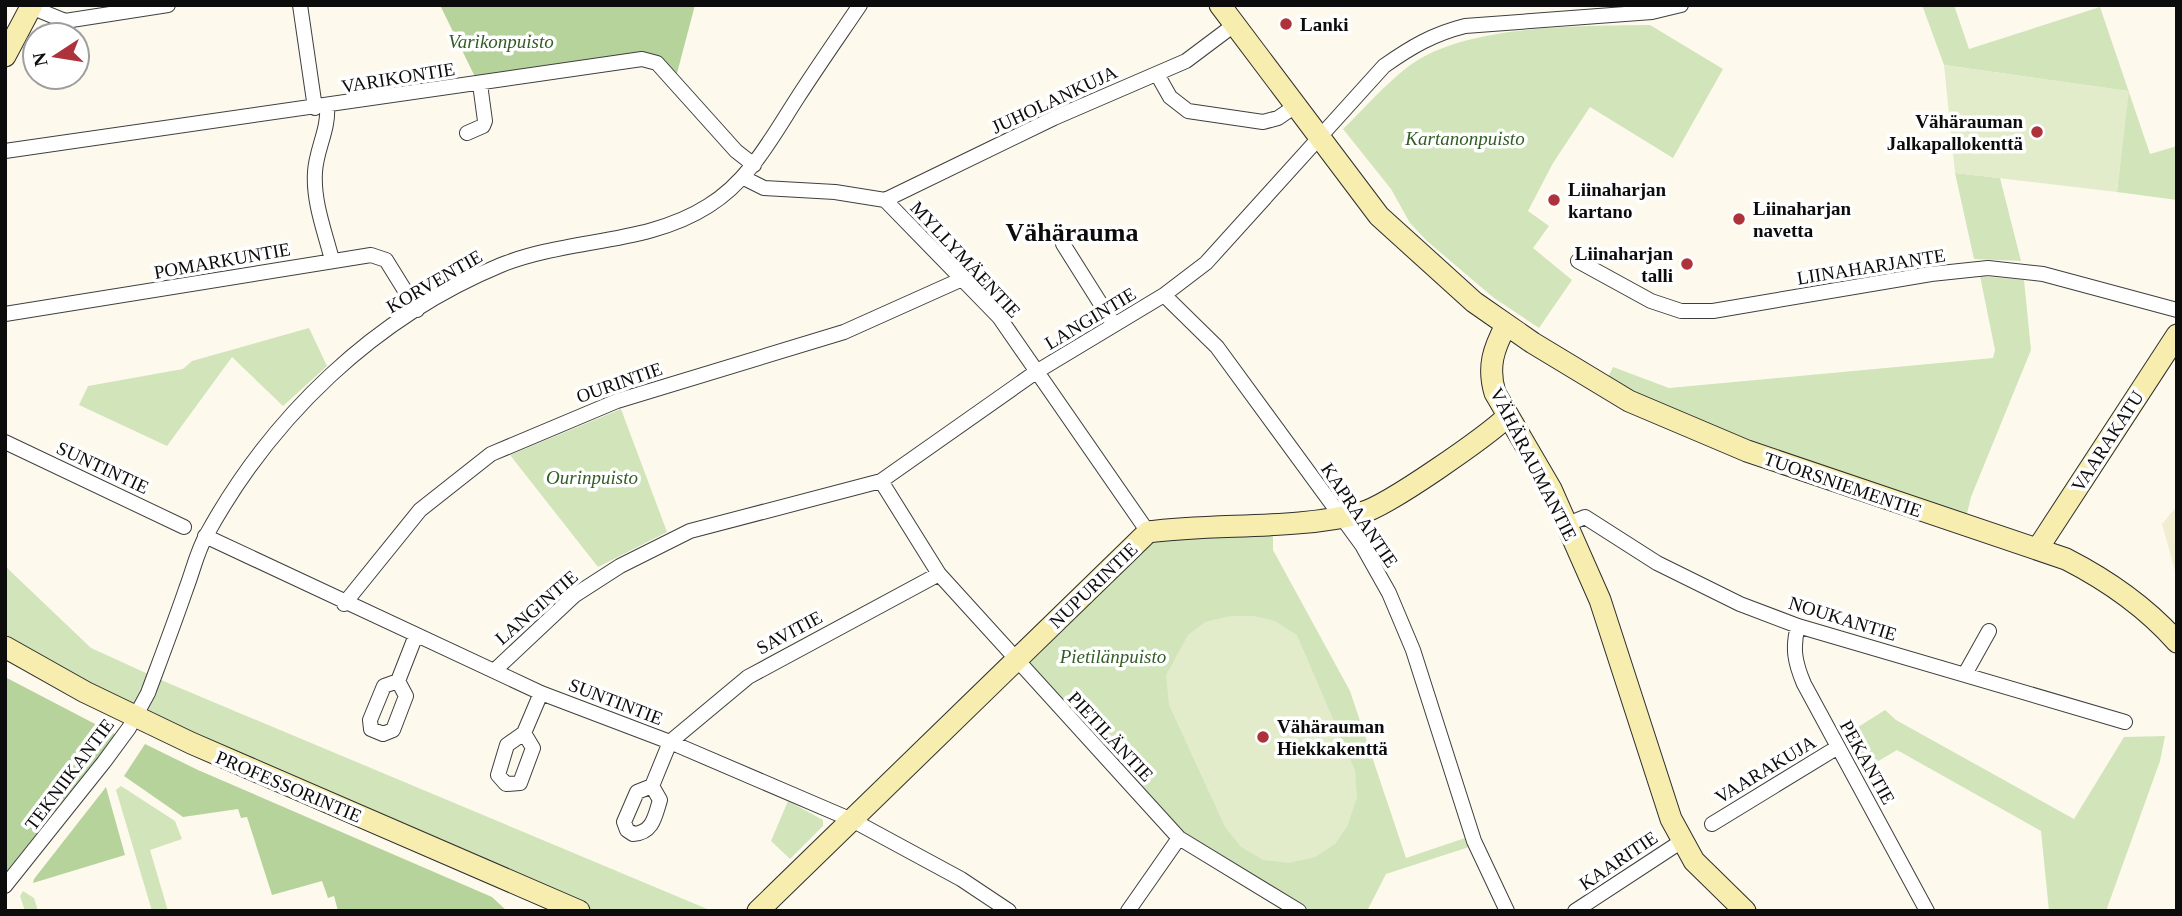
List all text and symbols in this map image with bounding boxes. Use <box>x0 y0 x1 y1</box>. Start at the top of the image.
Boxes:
place label: Lanki <box>1300 14 1349 35</box>
marker: Lanki <box>1278 16 1294 32</box>
north arrow <box>21 21 91 91</box>
park label: Varikonpuisto <box>448 31 554 52</box>
text: N <box>28 50 52 68</box>
street label: VARIKONTIE <box>340 58 456 97</box>
street label: JUHOLANKUJA <box>988 61 1121 138</box>
place label: Vähärauman Jalkapallokenttä <box>1887 111 2023 154</box>
marker: Vähärauman Jalkapallokenttä <box>2029 124 2045 140</box>
park label: Kartanonpuisto <box>1404 128 1525 149</box>
place label: Liinaharjan kartano <box>1568 179 1667 222</box>
marker: Liinaharjan kartano <box>1546 192 1562 208</box>
street label: MYLLYMÄENTIE <box>906 197 1025 322</box>
place label: Liinaharjan navetta <box>1753 198 1852 241</box>
marker: Liinaharjan navetta <box>1731 211 1747 227</box>
district label: Vähärauma <box>1006 218 1138 247</box>
street label: POMARKUNTIE <box>152 238 292 283</box>
place label: Liinaharjan talli <box>1575 243 1673 286</box>
street label: LIINAHARJANTE <box>1795 244 1947 289</box>
street label: KORVENTIE <box>383 246 486 317</box>
marker: Liinaharjan talli <box>1679 256 1695 272</box>
street label: LANGINTIE <box>1041 283 1140 354</box>
street label: OURINTIE <box>573 358 665 407</box>
street label: VÄHÄRAUMANTIE <box>1486 384 1581 544</box>
street label: VAARAKATU <box>2067 387 2148 496</box>
street label: SUNTINTIE <box>53 437 152 498</box>
street label: TUORSNIEMENTIE <box>1761 448 1925 521</box>
street label: KAPRAANTIE <box>1317 459 1402 571</box>
park label: Ourinpuisto <box>546 467 638 488</box>
street label: NUPURINTIE <box>1045 538 1142 633</box>
street label: LANGINTIE <box>491 566 582 649</box>
street label: NOUKANTIE <box>1786 592 1899 645</box>
street label: SAVITIE <box>753 606 826 658</box>
park label: Pietilänpuisto <box>1059 646 1166 667</box>
street label: SUNTINTIE <box>566 674 666 729</box>
street label: PIETILÄNTIE <box>1064 687 1158 786</box>
street label: TEKNIIKANTIE <box>21 714 118 834</box>
place label: Vähärauman Hiekkakenttä <box>1277 716 1388 759</box>
street label: PEKANTIE <box>1836 717 1899 808</box>
marker: Vähärauman Hiekkakenttä <box>1255 729 1271 745</box>
street label: VAARAKUJA <box>1711 731 1820 808</box>
street label: PROFESSORINTIE <box>213 746 365 827</box>
street label: KAARITIE <box>1575 827 1661 894</box>

